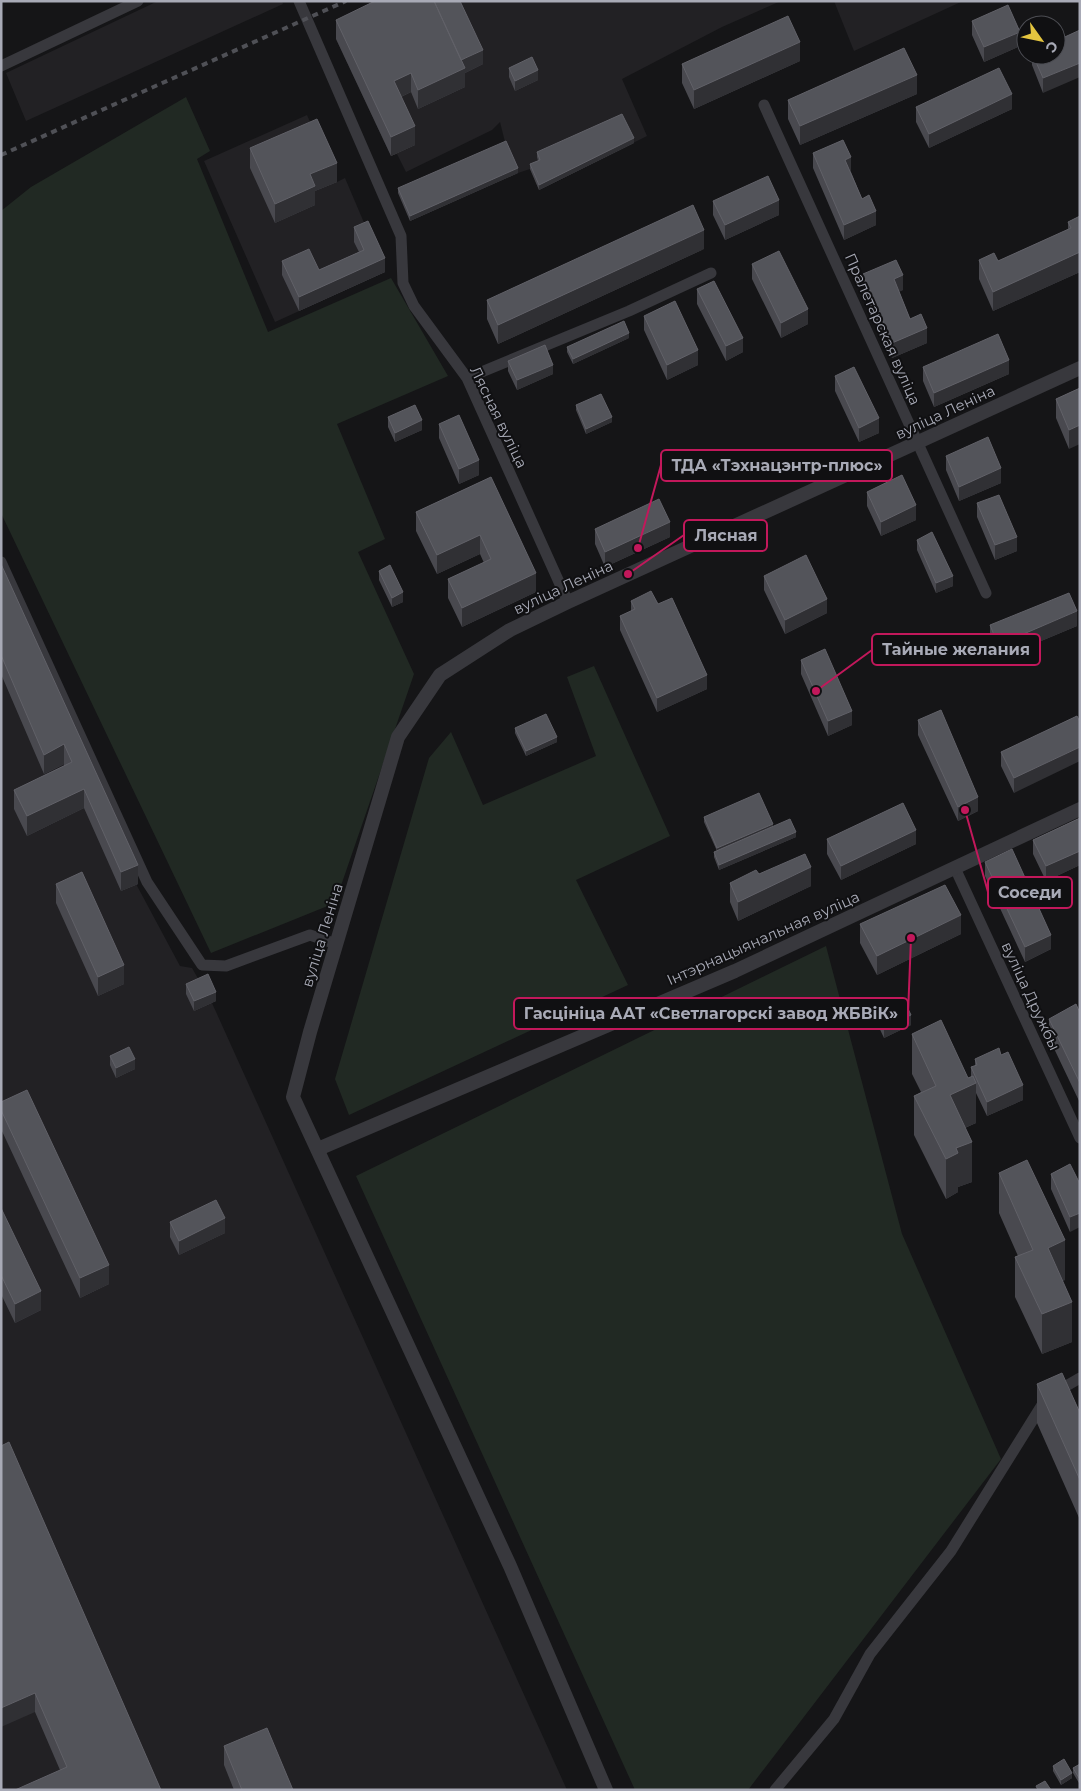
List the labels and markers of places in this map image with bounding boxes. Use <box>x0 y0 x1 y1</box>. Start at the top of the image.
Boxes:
callout: ТДА «Тэхнацэнтр-плюс» <box>661 450 892 481</box>
callout: Лясная <box>684 520 767 551</box>
callout: Тайные желания <box>872 634 1040 665</box>
callout: Соседи <box>988 877 1072 908</box>
callout: Гасцініца ААТ «Светлагорскі завод ЖБВіК» <box>514 998 908 1029</box>

